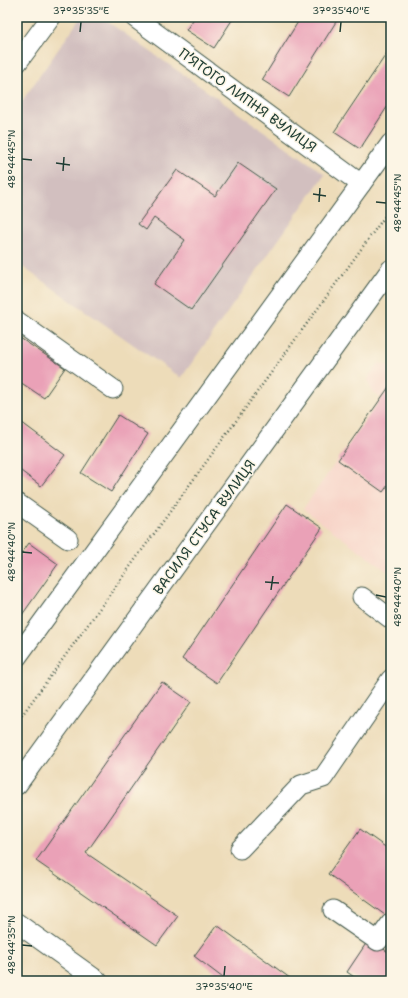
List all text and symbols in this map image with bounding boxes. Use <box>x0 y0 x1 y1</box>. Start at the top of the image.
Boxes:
text: 37°35'35"E <box>53 4 109 17</box>
text: 37°35'40"E <box>312 4 370 17</box>
street label: П’ЯТОГО ЛИПНЯ ВУЛИЦЯ <box>176 44 320 156</box>
text: 48°44'45"N <box>5 130 18 188</box>
text: 48°44'45"N <box>391 174 404 232</box>
street label: ВАСИЛЯ СТУСА ВУЛИЦЯ <box>149 456 259 598</box>
text: 48°44'40"N <box>5 522 18 582</box>
text: 48°44'40"N <box>391 567 404 627</box>
text: 48°44'35"N <box>5 915 18 975</box>
text: 37°35'40"E <box>195 980 253 993</box>

